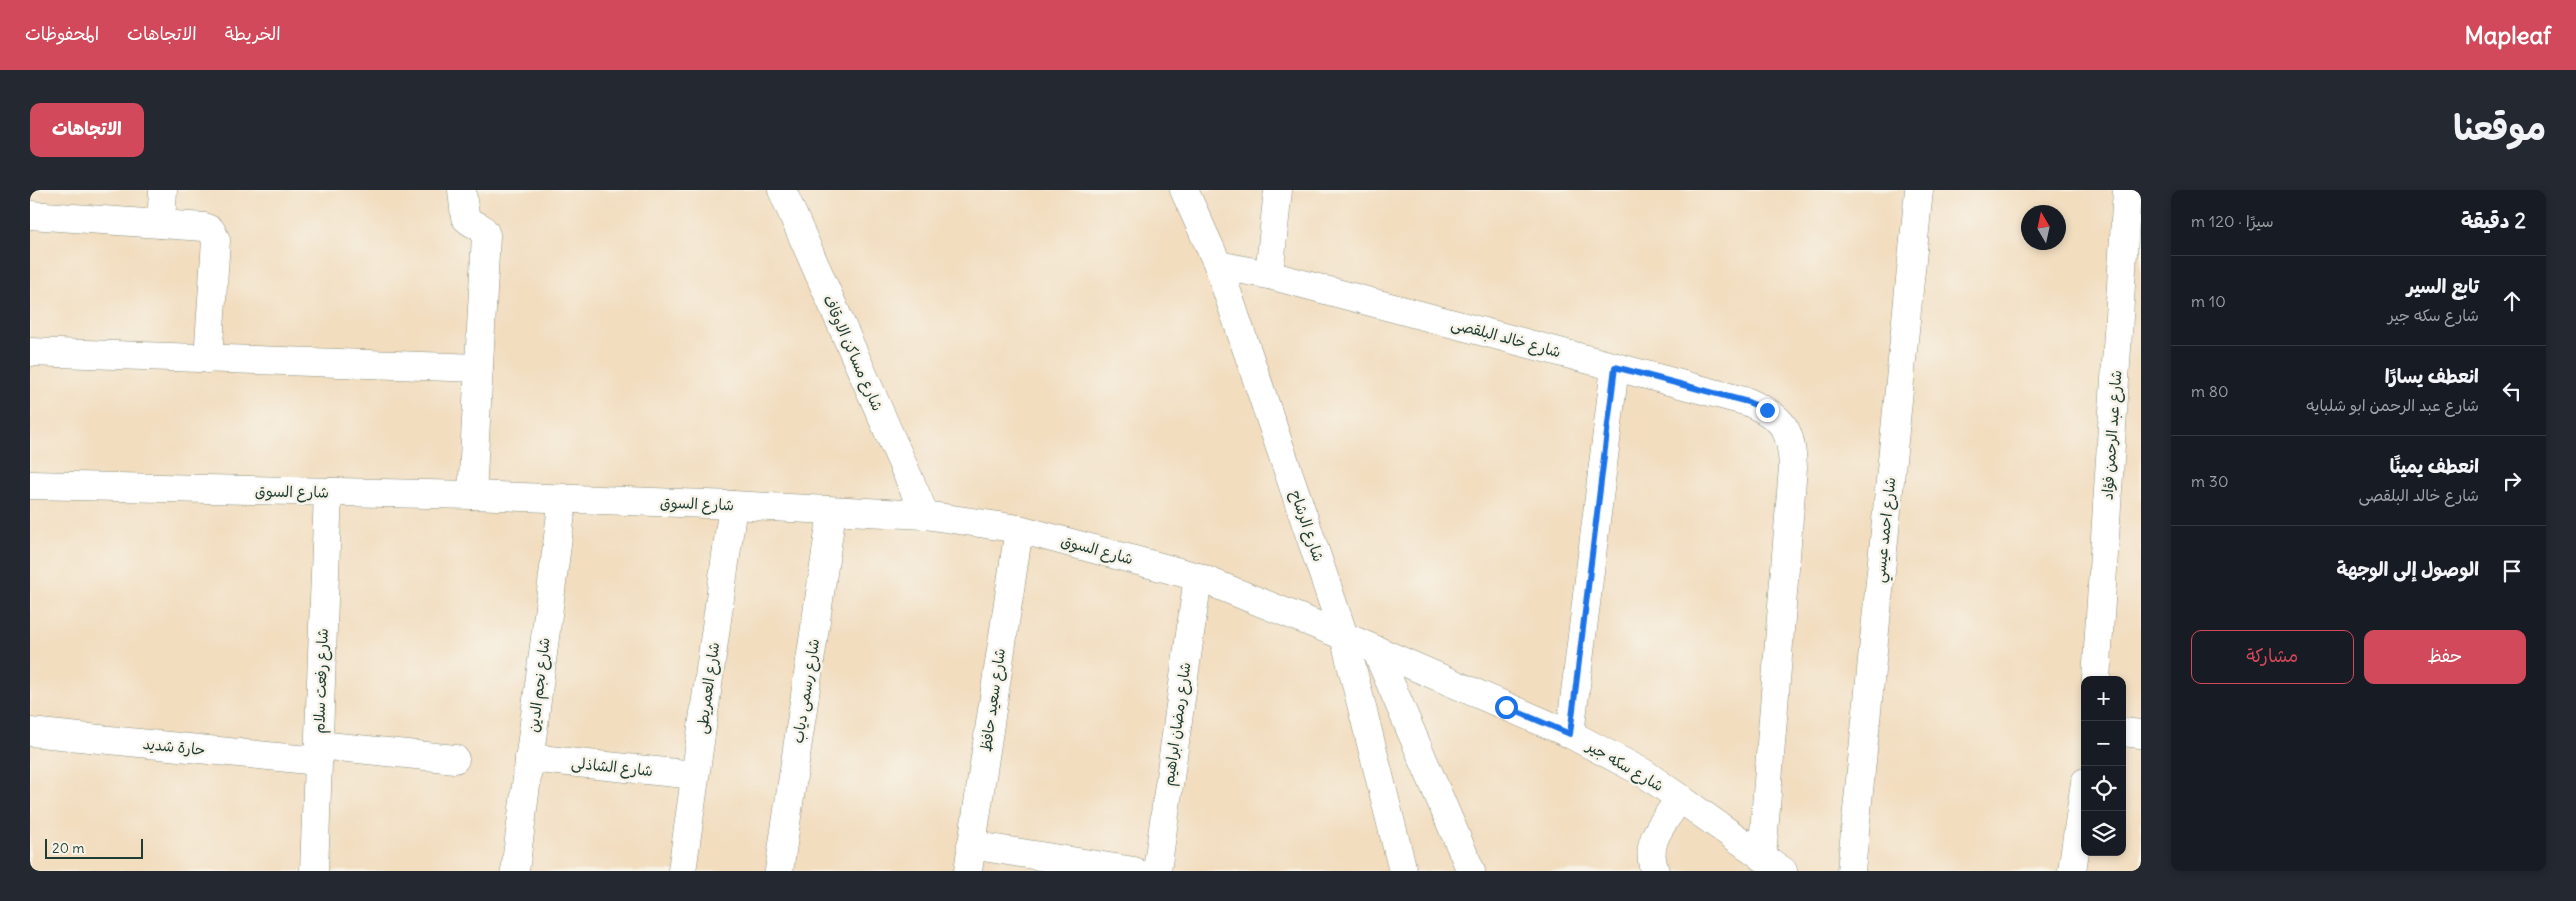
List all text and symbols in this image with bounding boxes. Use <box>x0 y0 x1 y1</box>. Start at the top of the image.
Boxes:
text: Mapleaf <box>2464 20 2551 50</box>
text: المحفوظات <box>25 22 99 45</box>
text: الاتجاهات <box>127 22 197 45</box>
text: الخريطة <box>225 22 281 45</box>
button: الاتجاهات <box>30 103 144 157</box>
text: موقعنا <box>2453 105 2546 149</box>
north arrow <box>2021 205 2066 250</box>
text: 2 دقيقة <box>2461 207 2526 234</box>
text: سيرًا · 120 m <box>2191 211 2274 231</box>
text: تابع السير <box>2407 274 2479 298</box>
icon: ahead <box>2498 287 2526 315</box>
text: 10 m <box>2191 291 2226 311</box>
street label: شارع مساكن الاوقاف <box>818 292 888 414</box>
text: شارع سكه جير <box>2388 305 2479 325</box>
street label: شارع خالد البلقصى <box>1449 314 1563 362</box>
text: انعطف يسارًا <box>2385 364 2479 388</box>
street label: شارع عبد الرحمن فؤاد <box>2097 369 2127 501</box>
icon: left <box>2498 377 2526 405</box>
text: 80 m <box>2191 381 2229 401</box>
text: شارع عبد الرحمن ابو شلبايه <box>2306 395 2479 415</box>
route end <box>1756 399 1779 422</box>
text: انعطف يمينًا <box>2390 454 2479 478</box>
icon: right <box>2498 467 2526 495</box>
text: 30 m <box>2191 471 2228 491</box>
street label: شارع احمد عيسي <box>1869 476 1903 584</box>
street label: شارع السوق <box>255 481 329 503</box>
text: شارع خالد البلقصى <box>2358 485 2479 505</box>
street label: شارع الرشاح <box>1285 488 1329 564</box>
street label: شارع السوق <box>660 493 734 515</box>
street label: شارع السوق <box>1059 531 1135 569</box>
text: الوصول إلى الوجهة <box>2336 557 2479 581</box>
icon: arrive <box>2498 557 2526 585</box>
street label: شارع رفعت سلام <box>309 628 334 734</box>
button: مشاركة <box>2191 630 2354 684</box>
button: حفظ <box>2364 630 2526 684</box>
street label: شارع نجم الدين <box>523 636 557 734</box>
street label: شارع رسمى دياب <box>788 637 824 745</box>
street label: شارع العمريطى <box>692 641 724 735</box>
street label: شارع سعيد حافظ <box>976 647 1010 753</box>
street label: شارع رمضان ابراهيم <box>1158 661 1198 787</box>
map controls <box>2081 676 2126 856</box>
button: + <box>2081 676 2126 721</box>
route start <box>1495 696 1518 719</box>
button: − <box>2081 721 2126 766</box>
street label: حارة شديد <box>142 734 206 759</box>
street label: شارع سكه جير <box>1581 735 1667 796</box>
street label: شارع الشاذلى <box>570 753 654 781</box>
button: locate <box>2081 766 2126 811</box>
button: layers <box>2081 811 2126 856</box>
scale bar <box>45 836 142 859</box>
text: 20 m <box>52 839 85 857</box>

